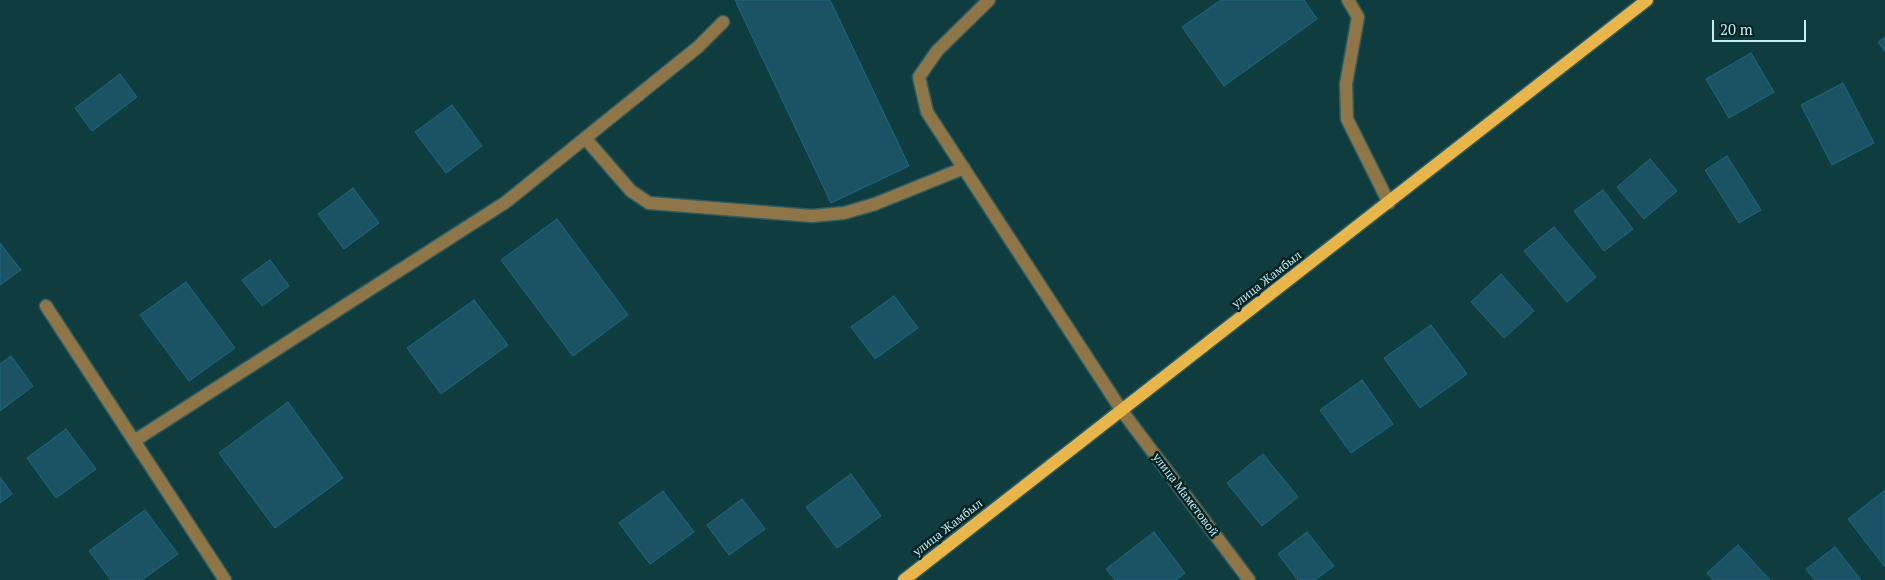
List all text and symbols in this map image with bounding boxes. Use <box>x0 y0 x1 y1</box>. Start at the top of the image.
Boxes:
scale bar <box>1715 10 1809 42</box>
text: 20 m <box>1720 19 1753 39</box>
street label: улица Жамбыл <box>1229 248 1305 312</box>
street label: улица Маметовой <box>1149 451 1221 539</box>
street label: улица Жамбыл <box>910 496 986 560</box>

